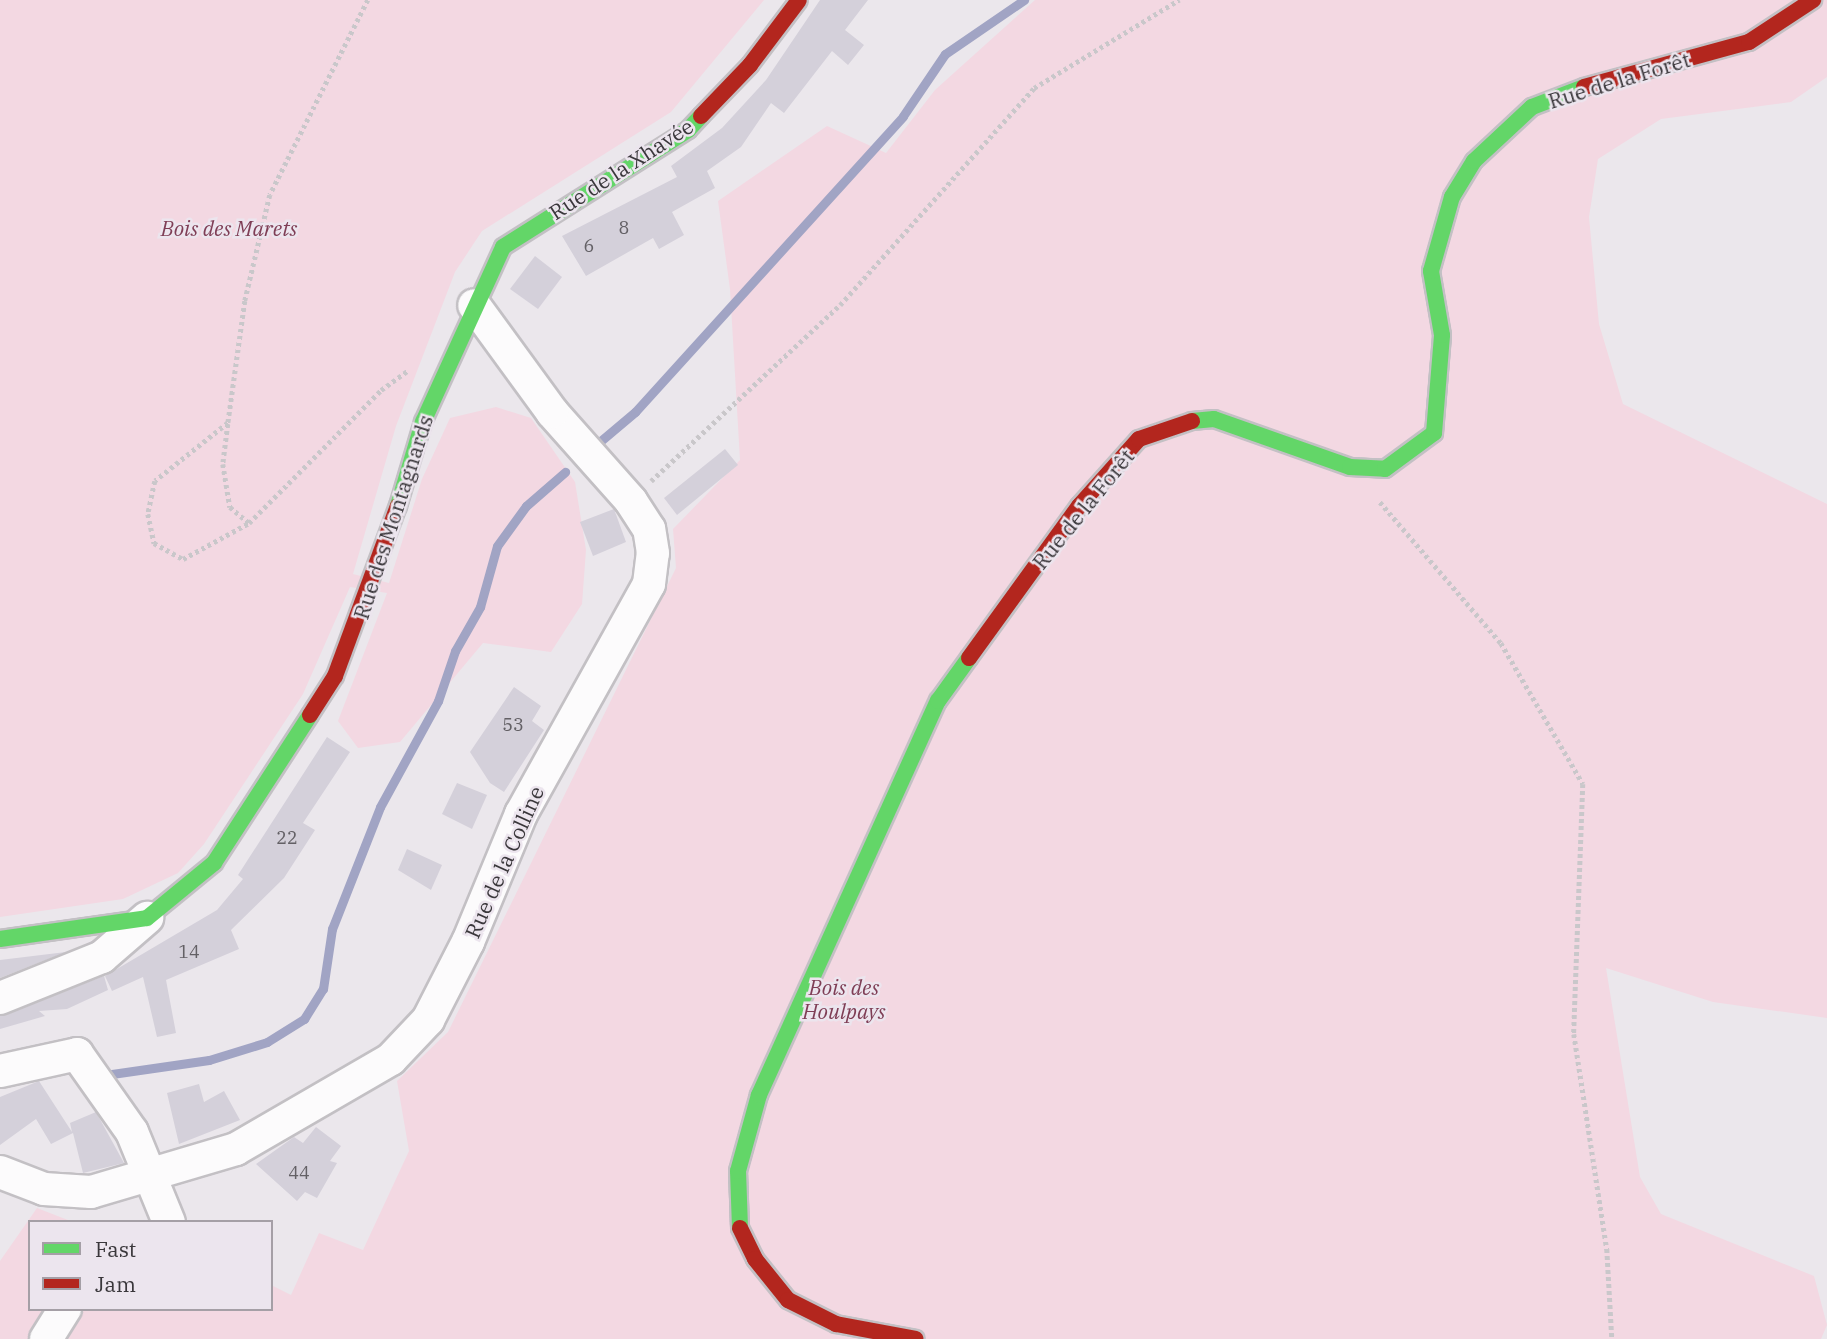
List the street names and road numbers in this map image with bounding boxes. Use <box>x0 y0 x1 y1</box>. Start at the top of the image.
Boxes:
street label: Rue de la Forêt <box>1545 46 1693 114</box>
street label: Rue de la Xhavée <box>544 113 698 225</box>
street label: Rue des Montagnards <box>348 412 438 622</box>
street label: Rue de la Forêt <box>1027 444 1139 574</box>
street label: Rue de la Colline <box>459 782 549 942</box>

